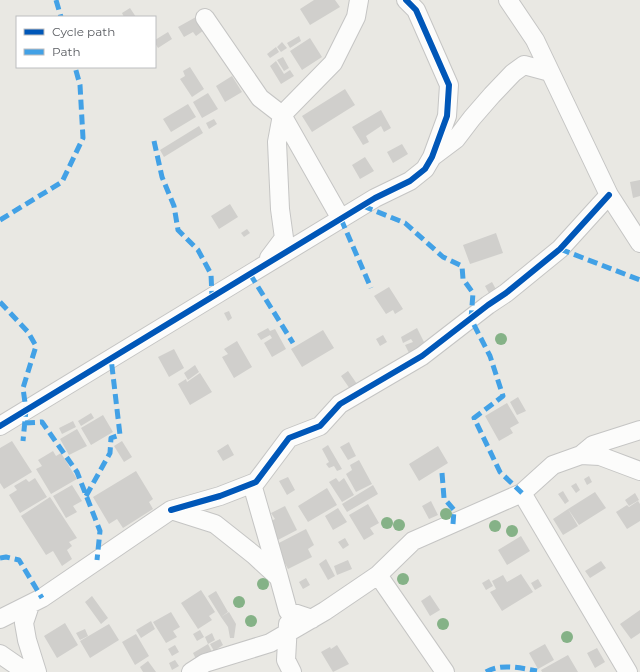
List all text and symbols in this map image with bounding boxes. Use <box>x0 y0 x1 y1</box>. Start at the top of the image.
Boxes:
legend <box>16 16 156 68</box>
text: Cycle path <box>52 24 115 39</box>
text: Path <box>52 44 81 59</box>

